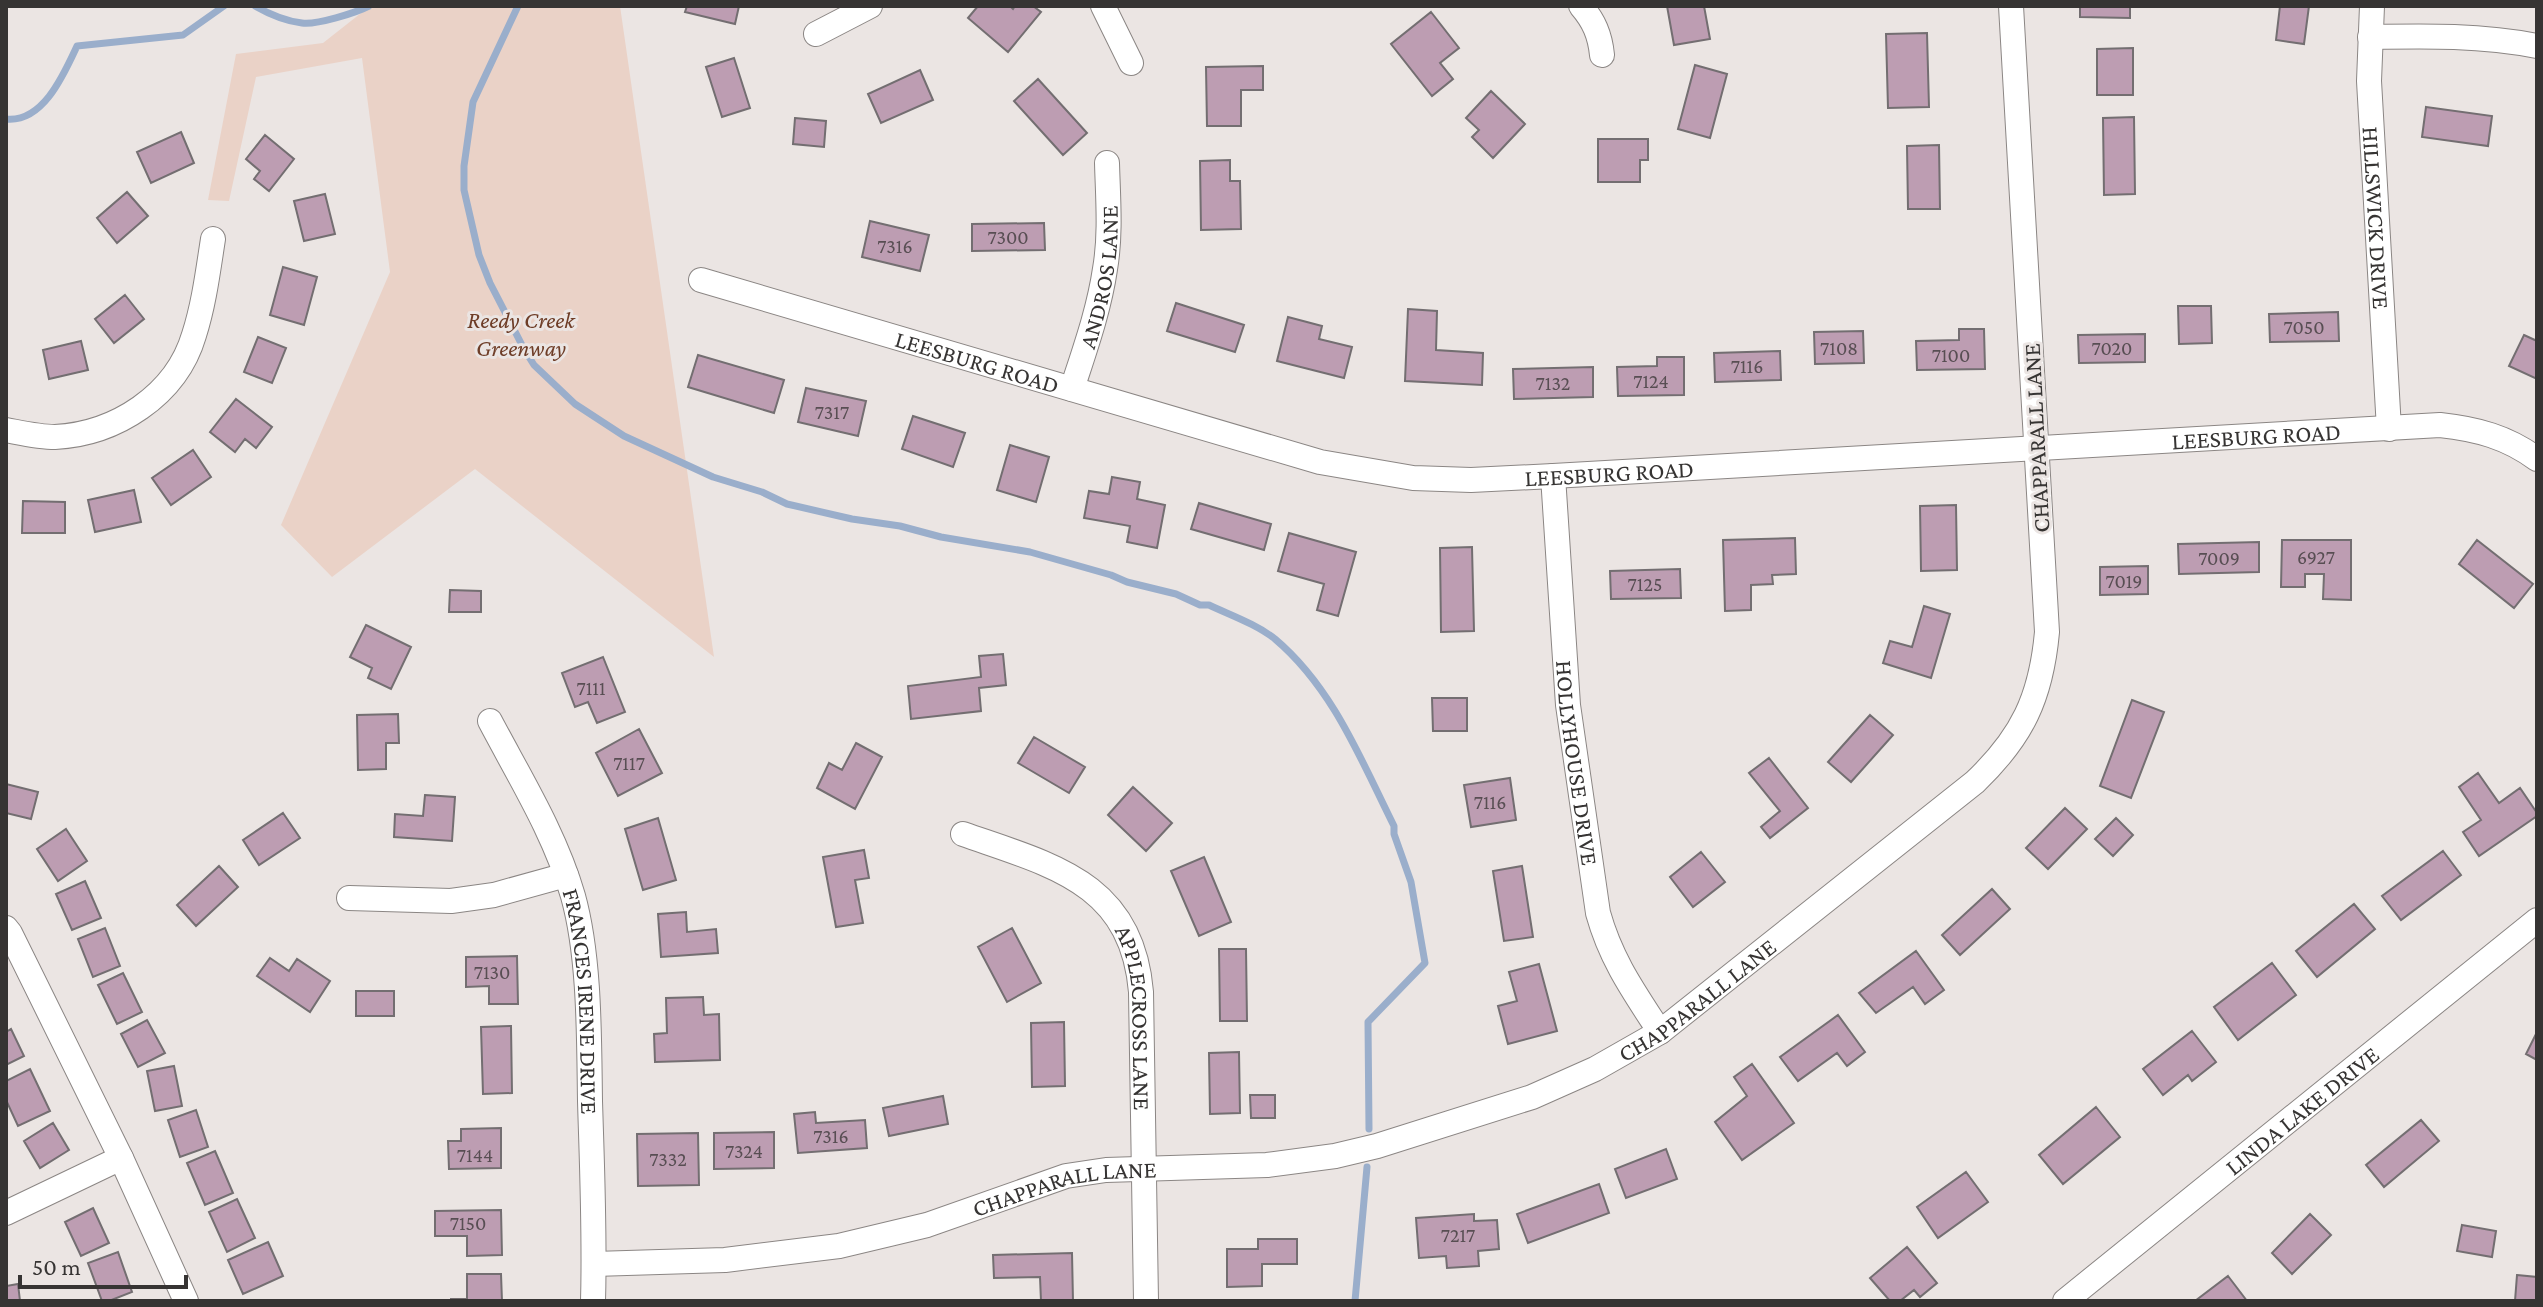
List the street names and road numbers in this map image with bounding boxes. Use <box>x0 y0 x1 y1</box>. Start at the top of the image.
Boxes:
street label: HILLSWICK DRIVE <box>2358 126 2396 310</box>
street label: ANDROS LANE <box>1073 205 1122 351</box>
street label: LEESBURG ROAD <box>892 324 1062 398</box>
street label: CHAPPARALL LANE <box>2018 343 2054 533</box>
street label: LEESBURG ROAD <box>2171 417 2341 454</box>
street label: LEESBURG ROAD <box>1524 454 1695 491</box>
street label: HOLLYHOUSE DRIVE <box>1552 659 1604 867</box>
street label: FRANCES IRENE DRIVE <box>558 885 604 1115</box>
street label: APPLECROSS LANE <box>1110 920 1156 1111</box>
street label: CHAPPARALL LANE <box>1613 932 1781 1067</box>
street label: LINDA LAKE DRIVE <box>2219 1040 2384 1180</box>
street label: CHAPPARALL LANE <box>969 1155 1157 1222</box>

